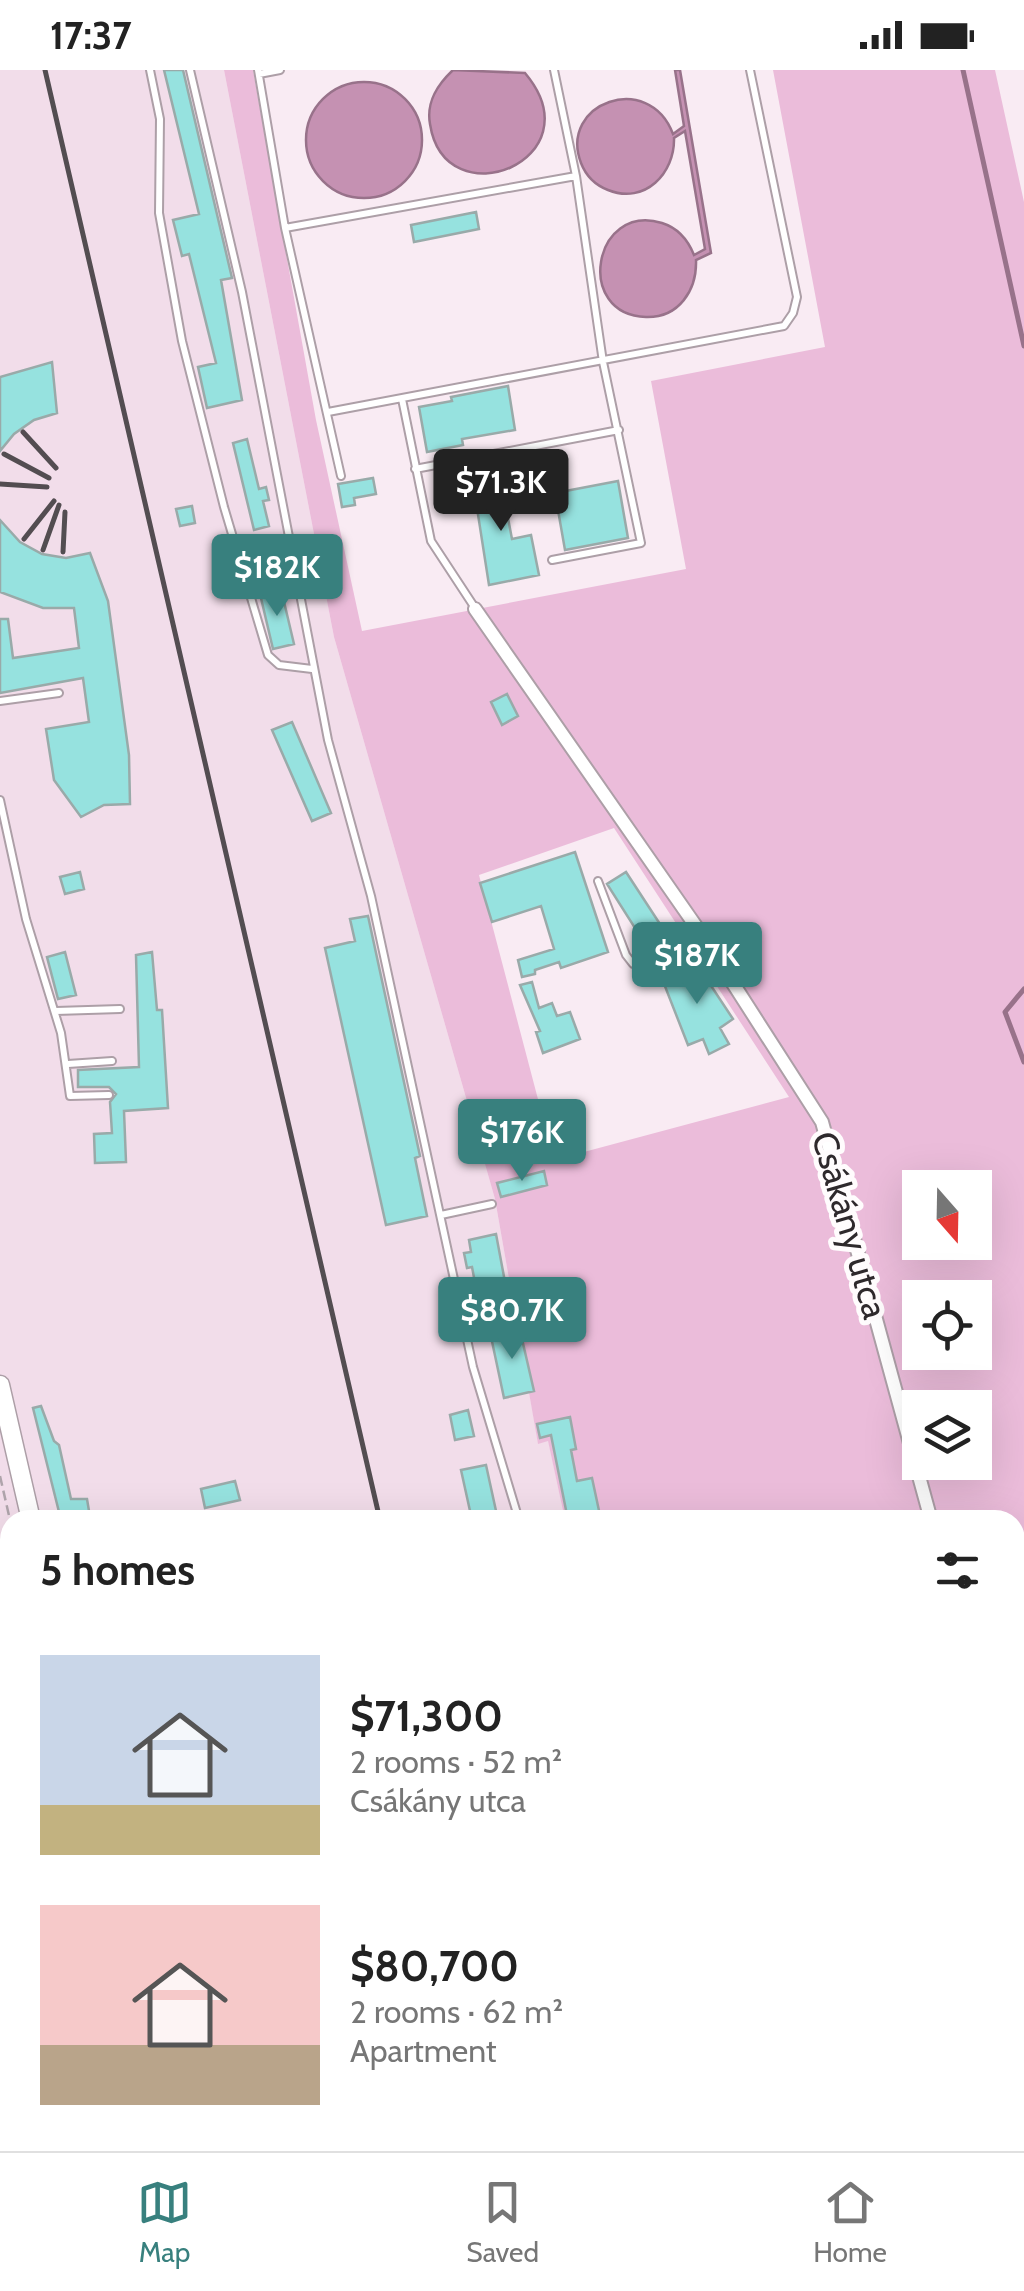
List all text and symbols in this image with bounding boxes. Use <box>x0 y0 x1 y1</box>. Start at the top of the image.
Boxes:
text: 17:37 <box>50 12 132 59</box>
pin: $71.3K <box>420 449 582 534</box>
text: $71.3K <box>455 462 547 501</box>
pin: $182K <box>207 534 347 619</box>
text: $182K <box>234 547 320 586</box>
pin: $187K <box>627 922 767 1007</box>
text: $187K <box>654 935 740 974</box>
pin: $176K <box>452 1099 592 1184</box>
text: $176K <box>480 1112 564 1151</box>
street label: Csákány utca <box>803 1127 897 1324</box>
north arrow <box>902 1170 992 1260</box>
map controls <box>902 1170 992 1480</box>
pin: $80.7K <box>431 1277 593 1362</box>
button: locate <box>902 1280 992 1370</box>
text: $80.7K <box>460 1290 564 1329</box>
button: layers <box>902 1390 992 1480</box>
icon: filters <box>930 1543 985 1598</box>
text: 5 homes <box>40 1544 195 1596</box>
text: $71,300 <box>350 1690 503 1742</box>
icon: home <box>120 1695 240 1815</box>
text: 2 rooms · 52 m² <box>350 1742 562 1781</box>
text: Csákány utca <box>350 1781 526 1820</box>
text: $80,700 <box>350 1940 519 1992</box>
icon: home <box>120 1945 240 2065</box>
text: 2 rooms · 62 m² <box>350 1992 563 2031</box>
text: Apartment <box>350 2031 497 2070</box>
tab: Map <box>137 2175 192 2269</box>
tab: Saved <box>466 2175 539 2269</box>
tab: Home <box>813 2175 887 2269</box>

